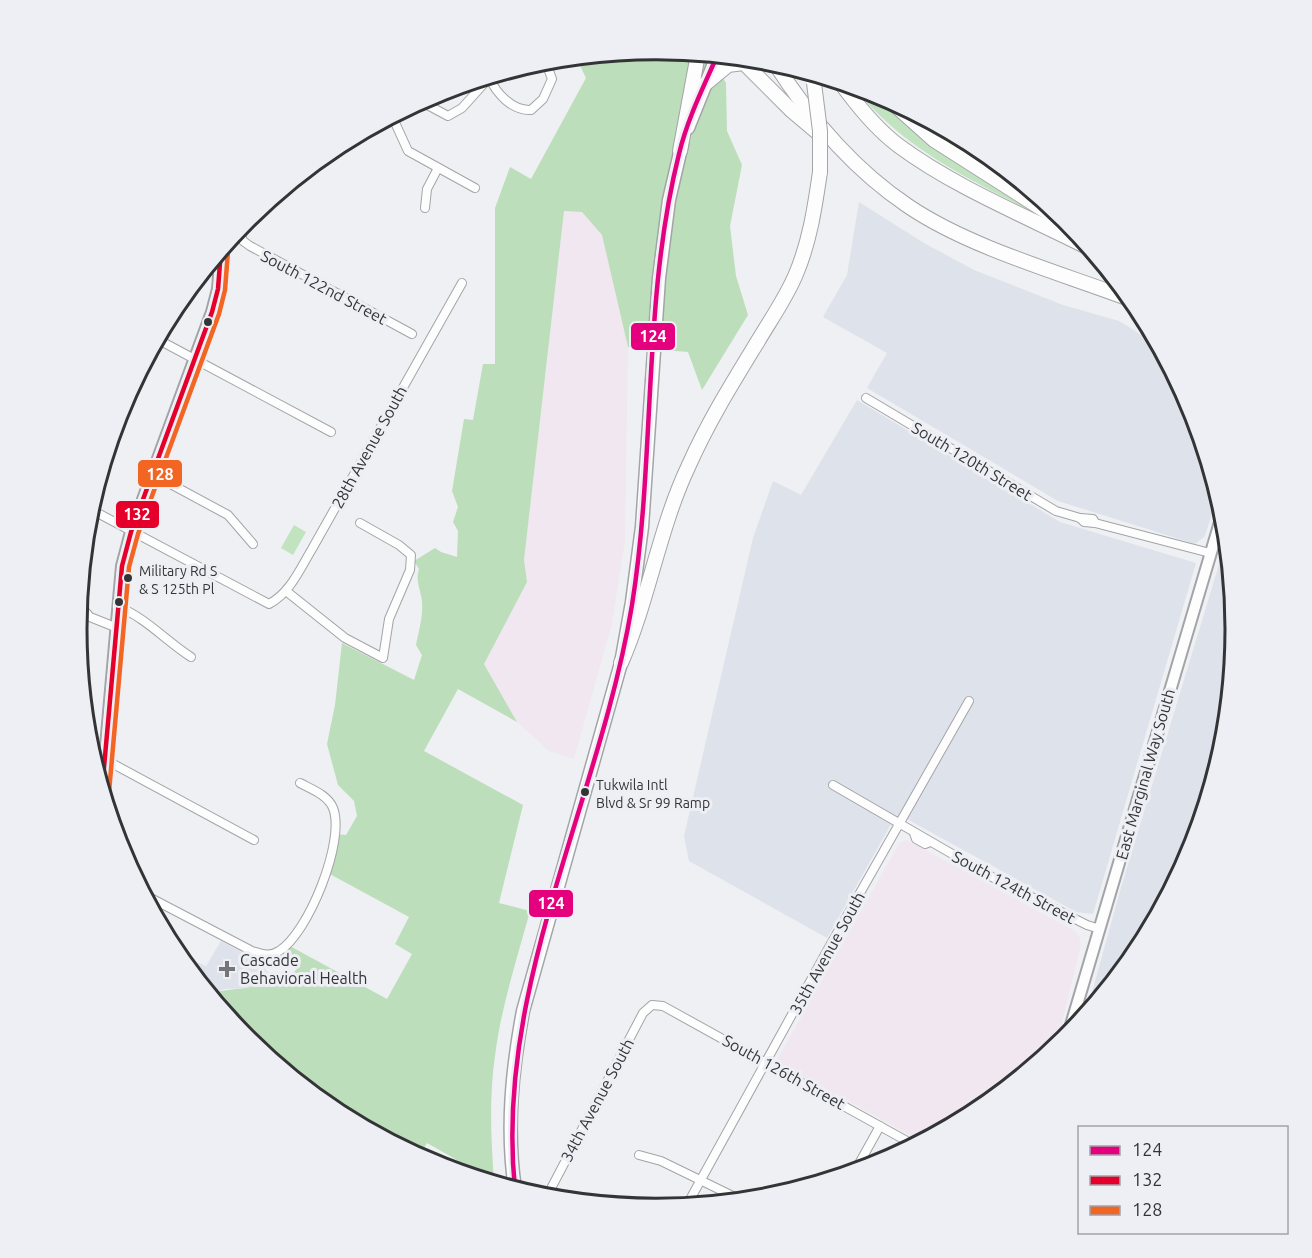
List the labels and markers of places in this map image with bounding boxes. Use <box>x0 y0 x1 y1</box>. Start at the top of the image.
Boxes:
unlabelled marker <box>202 316 214 328</box>
place label: Military Rd S & S 125th Pl <box>139 563 217 597</box>
marker: Military Rd S & S 125th Pl <box>122 572 134 584</box>
unlabelled marker <box>113 596 125 608</box>
place label: Tukwila Intl Blvd & Sr 99 Ramp <box>596 777 710 811</box>
marker: Tukwila Intl Blvd & Sr 99 Ramp <box>579 786 591 798</box>
place label: Cascade Behavioral Health <box>240 951 367 987</box>
marker: Cascade Behavioral Health <box>218 960 236 978</box>

